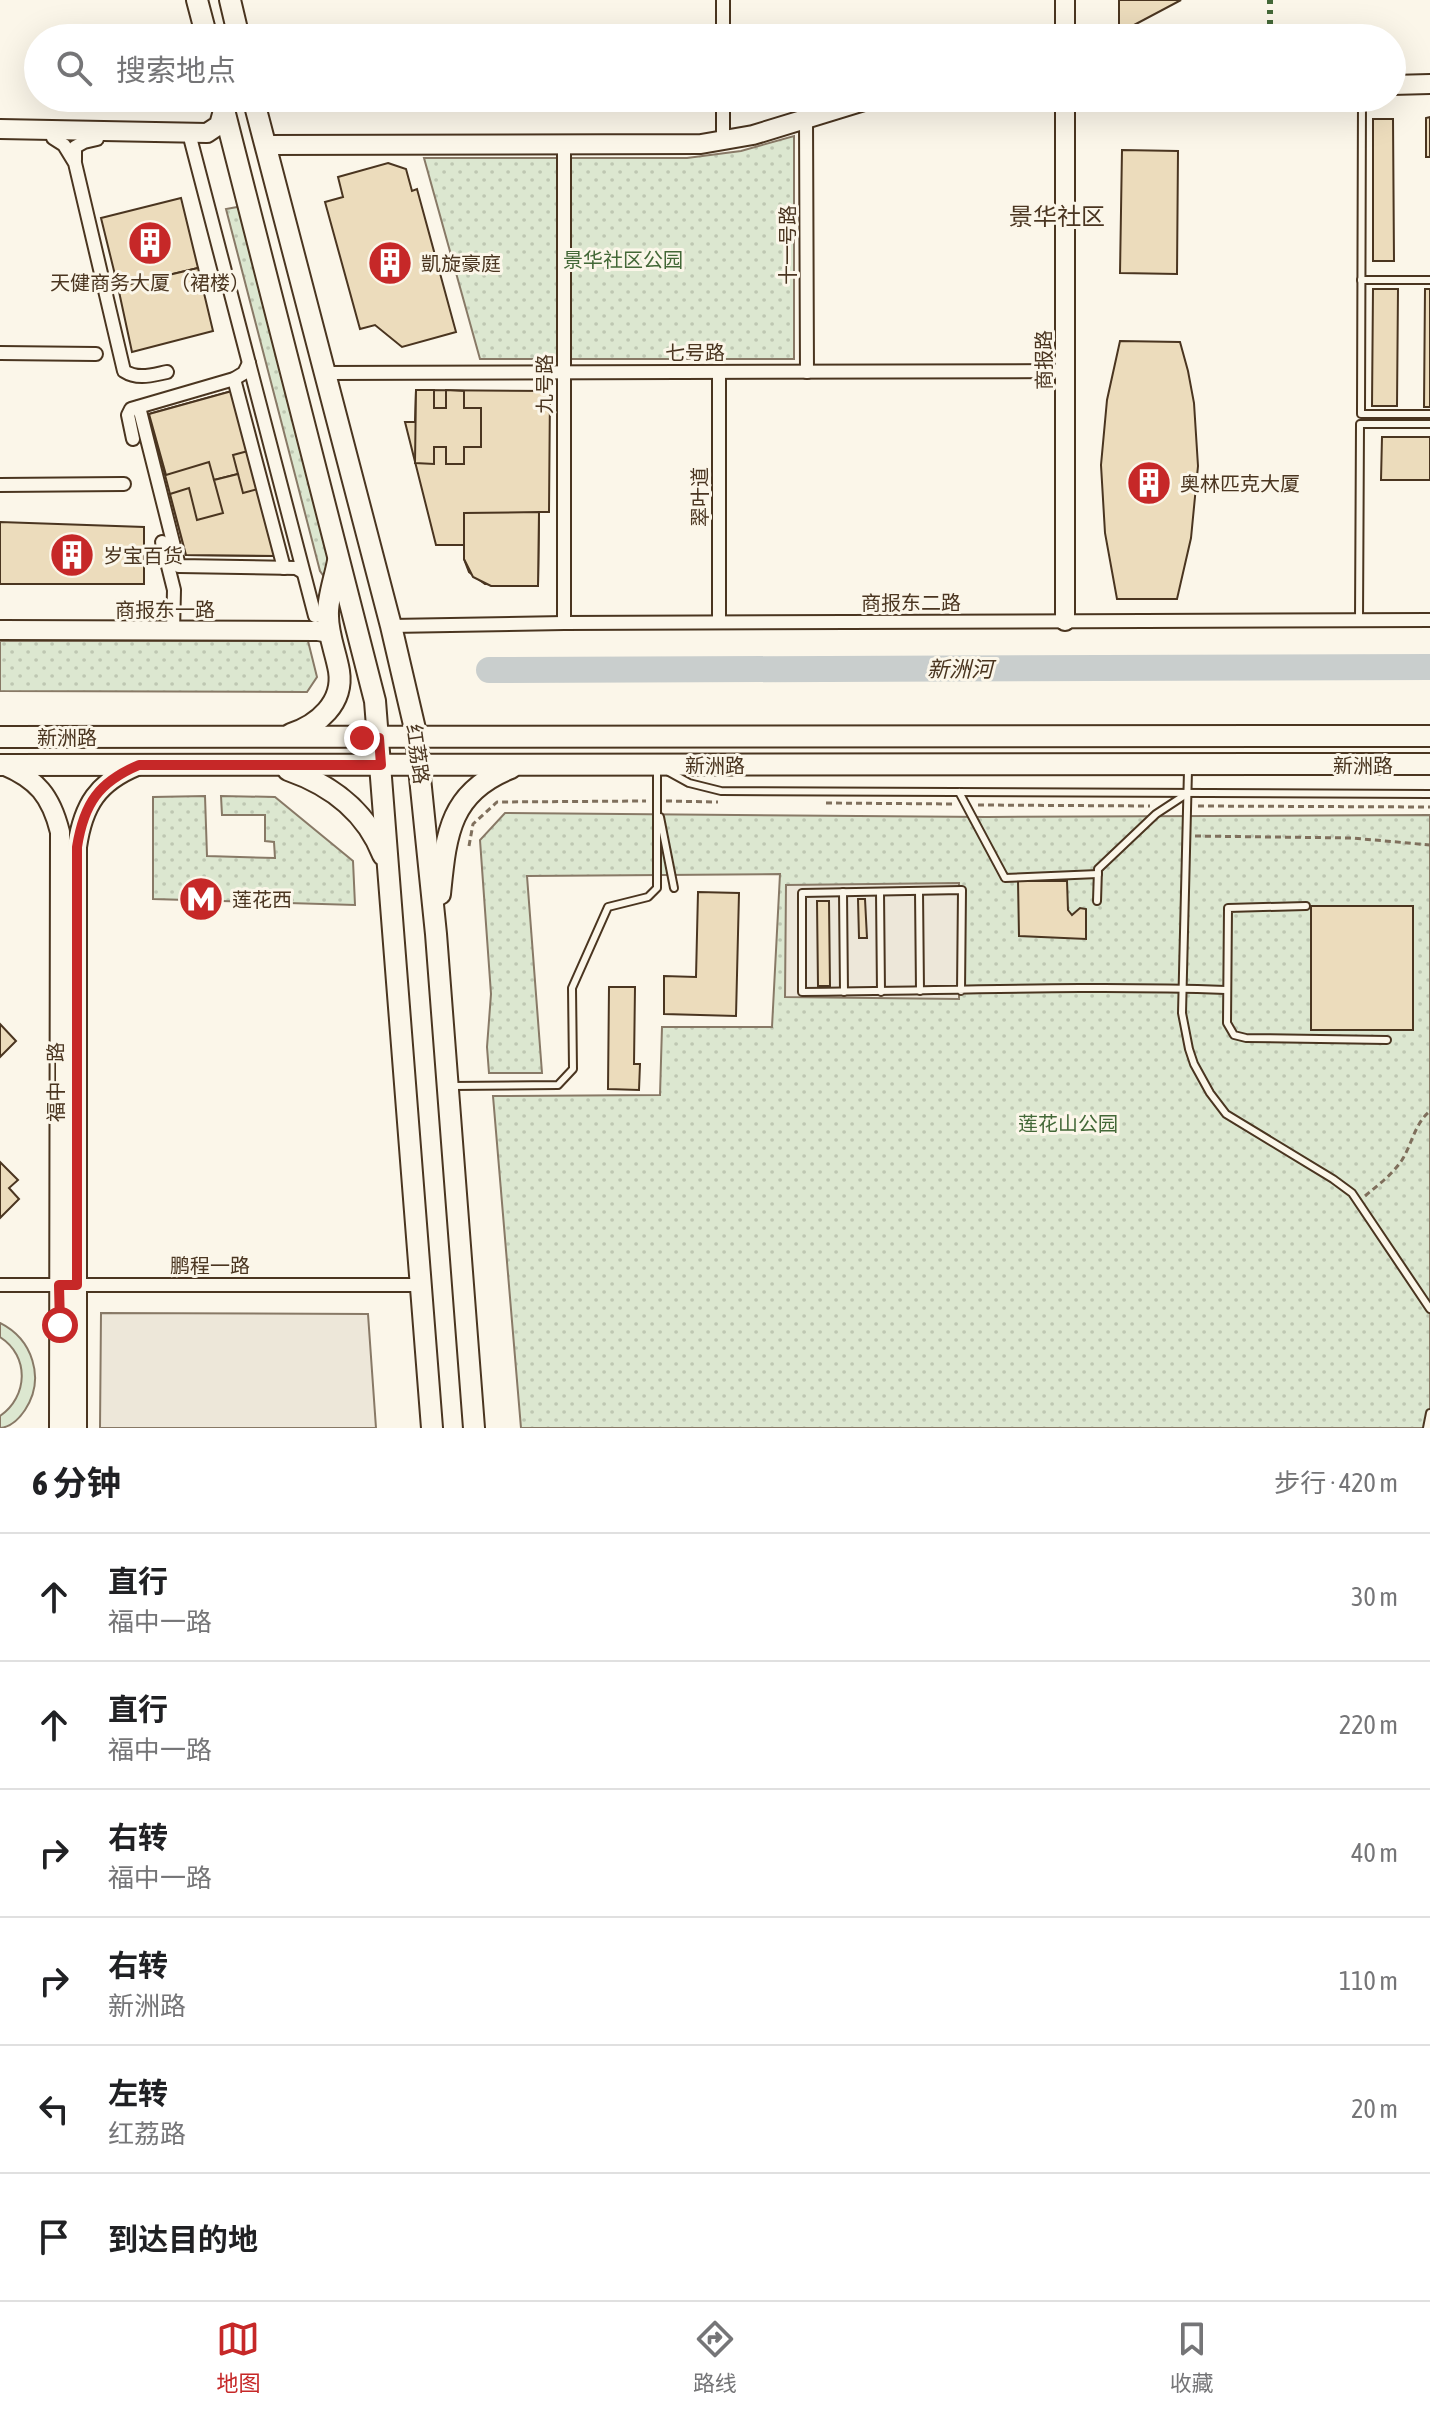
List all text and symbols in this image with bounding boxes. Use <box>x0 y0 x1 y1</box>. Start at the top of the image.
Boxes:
search box <box>24 24 1406 112</box>
icon: search <box>52 46 96 90</box>
text: 搜索地点 <box>116 53 236 87</box>
district label: 景华社区 <box>1009 203 1105 230</box>
street label: 十一号路 <box>776 205 799 285</box>
building icon: 天健商务大厦（裙楼） <box>126 219 174 267</box>
building icon: 凱旋豪庭 <box>366 239 414 287</box>
park label: 景华社区公园 <box>563 248 683 271</box>
place label: 凱旋豪庭 <box>421 252 501 275</box>
place label: 天健商务大厦（裙楼） <box>50 271 250 294</box>
street label: 商报路 <box>1032 330 1055 390</box>
street label: 七号路 <box>665 341 725 364</box>
street label: 九号路 <box>533 354 556 414</box>
building icon: 奥林匹克大厦 <box>1125 459 1173 507</box>
street label: 翠叶道 <box>688 467 711 527</box>
place label: 奥林匹克大厦 <box>1180 472 1300 495</box>
building icon: 岁宝百货 <box>48 531 96 579</box>
place label: 岁宝百货 <box>103 544 183 567</box>
street label: 商报东二路 <box>861 591 961 614</box>
street label: 商报东一路 <box>115 598 215 621</box>
water label: 新洲河 <box>927 656 997 682</box>
route end <box>344 720 380 756</box>
street label: 红荔路 <box>402 723 434 785</box>
street label: 新洲路 <box>37 726 97 749</box>
street label: 新洲路 <box>685 754 745 777</box>
street label: 新洲路 <box>1333 754 1393 777</box>
metro station icon: 莲花西 <box>177 875 225 923</box>
place label: 莲花西 <box>232 888 292 911</box>
street label: 福中一路 <box>44 1042 67 1122</box>
park label: 莲花山公园 <box>1018 1112 1118 1135</box>
street label: 鹏程一路 <box>170 1254 250 1277</box>
route start <box>42 1307 78 1343</box>
text: 6 分钟 <box>32 1463 121 1502</box>
text: 步行 · 420 m <box>1274 1468 1398 1498</box>
text: 直行 <box>108 1564 168 1598</box>
icon: ahead <box>32 1575 76 1619</box>
text: 30 m <box>1351 1582 1398 1612</box>
text: 福中一路 <box>108 1607 212 1637</box>
text: 直行 <box>108 1692 168 1726</box>
icon: ahead <box>32 1703 76 1747</box>
text: 220 m <box>1339 1710 1398 1740</box>
text: 福中一路 <box>108 1735 212 1765</box>
text: 右转 <box>108 1820 168 1854</box>
icon: right <box>32 1831 76 1875</box>
text: 40 m <box>1351 1838 1398 1868</box>
text: 福中一路 <box>108 1863 212 1893</box>
text: 右转 <box>108 1948 168 1982</box>
icon: right <box>32 1959 76 2003</box>
text: 110 m <box>1339 1966 1398 1996</box>
text: 新洲路 <box>108 1991 186 2021</box>
text: 左转 <box>108 2076 168 2110</box>
icon: left <box>32 2087 76 2131</box>
text: 20 m <box>1351 2094 1398 2124</box>
text: 红荔路 <box>108 2119 186 2149</box>
icon: arrive <box>32 2215 76 2259</box>
text: 到达目的地 <box>108 2222 258 2256</box>
tab: 地图 <box>216 2317 260 2397</box>
tab: 路线 <box>693 2317 737 2397</box>
tab: 收藏 <box>1170 2317 1214 2397</box>

